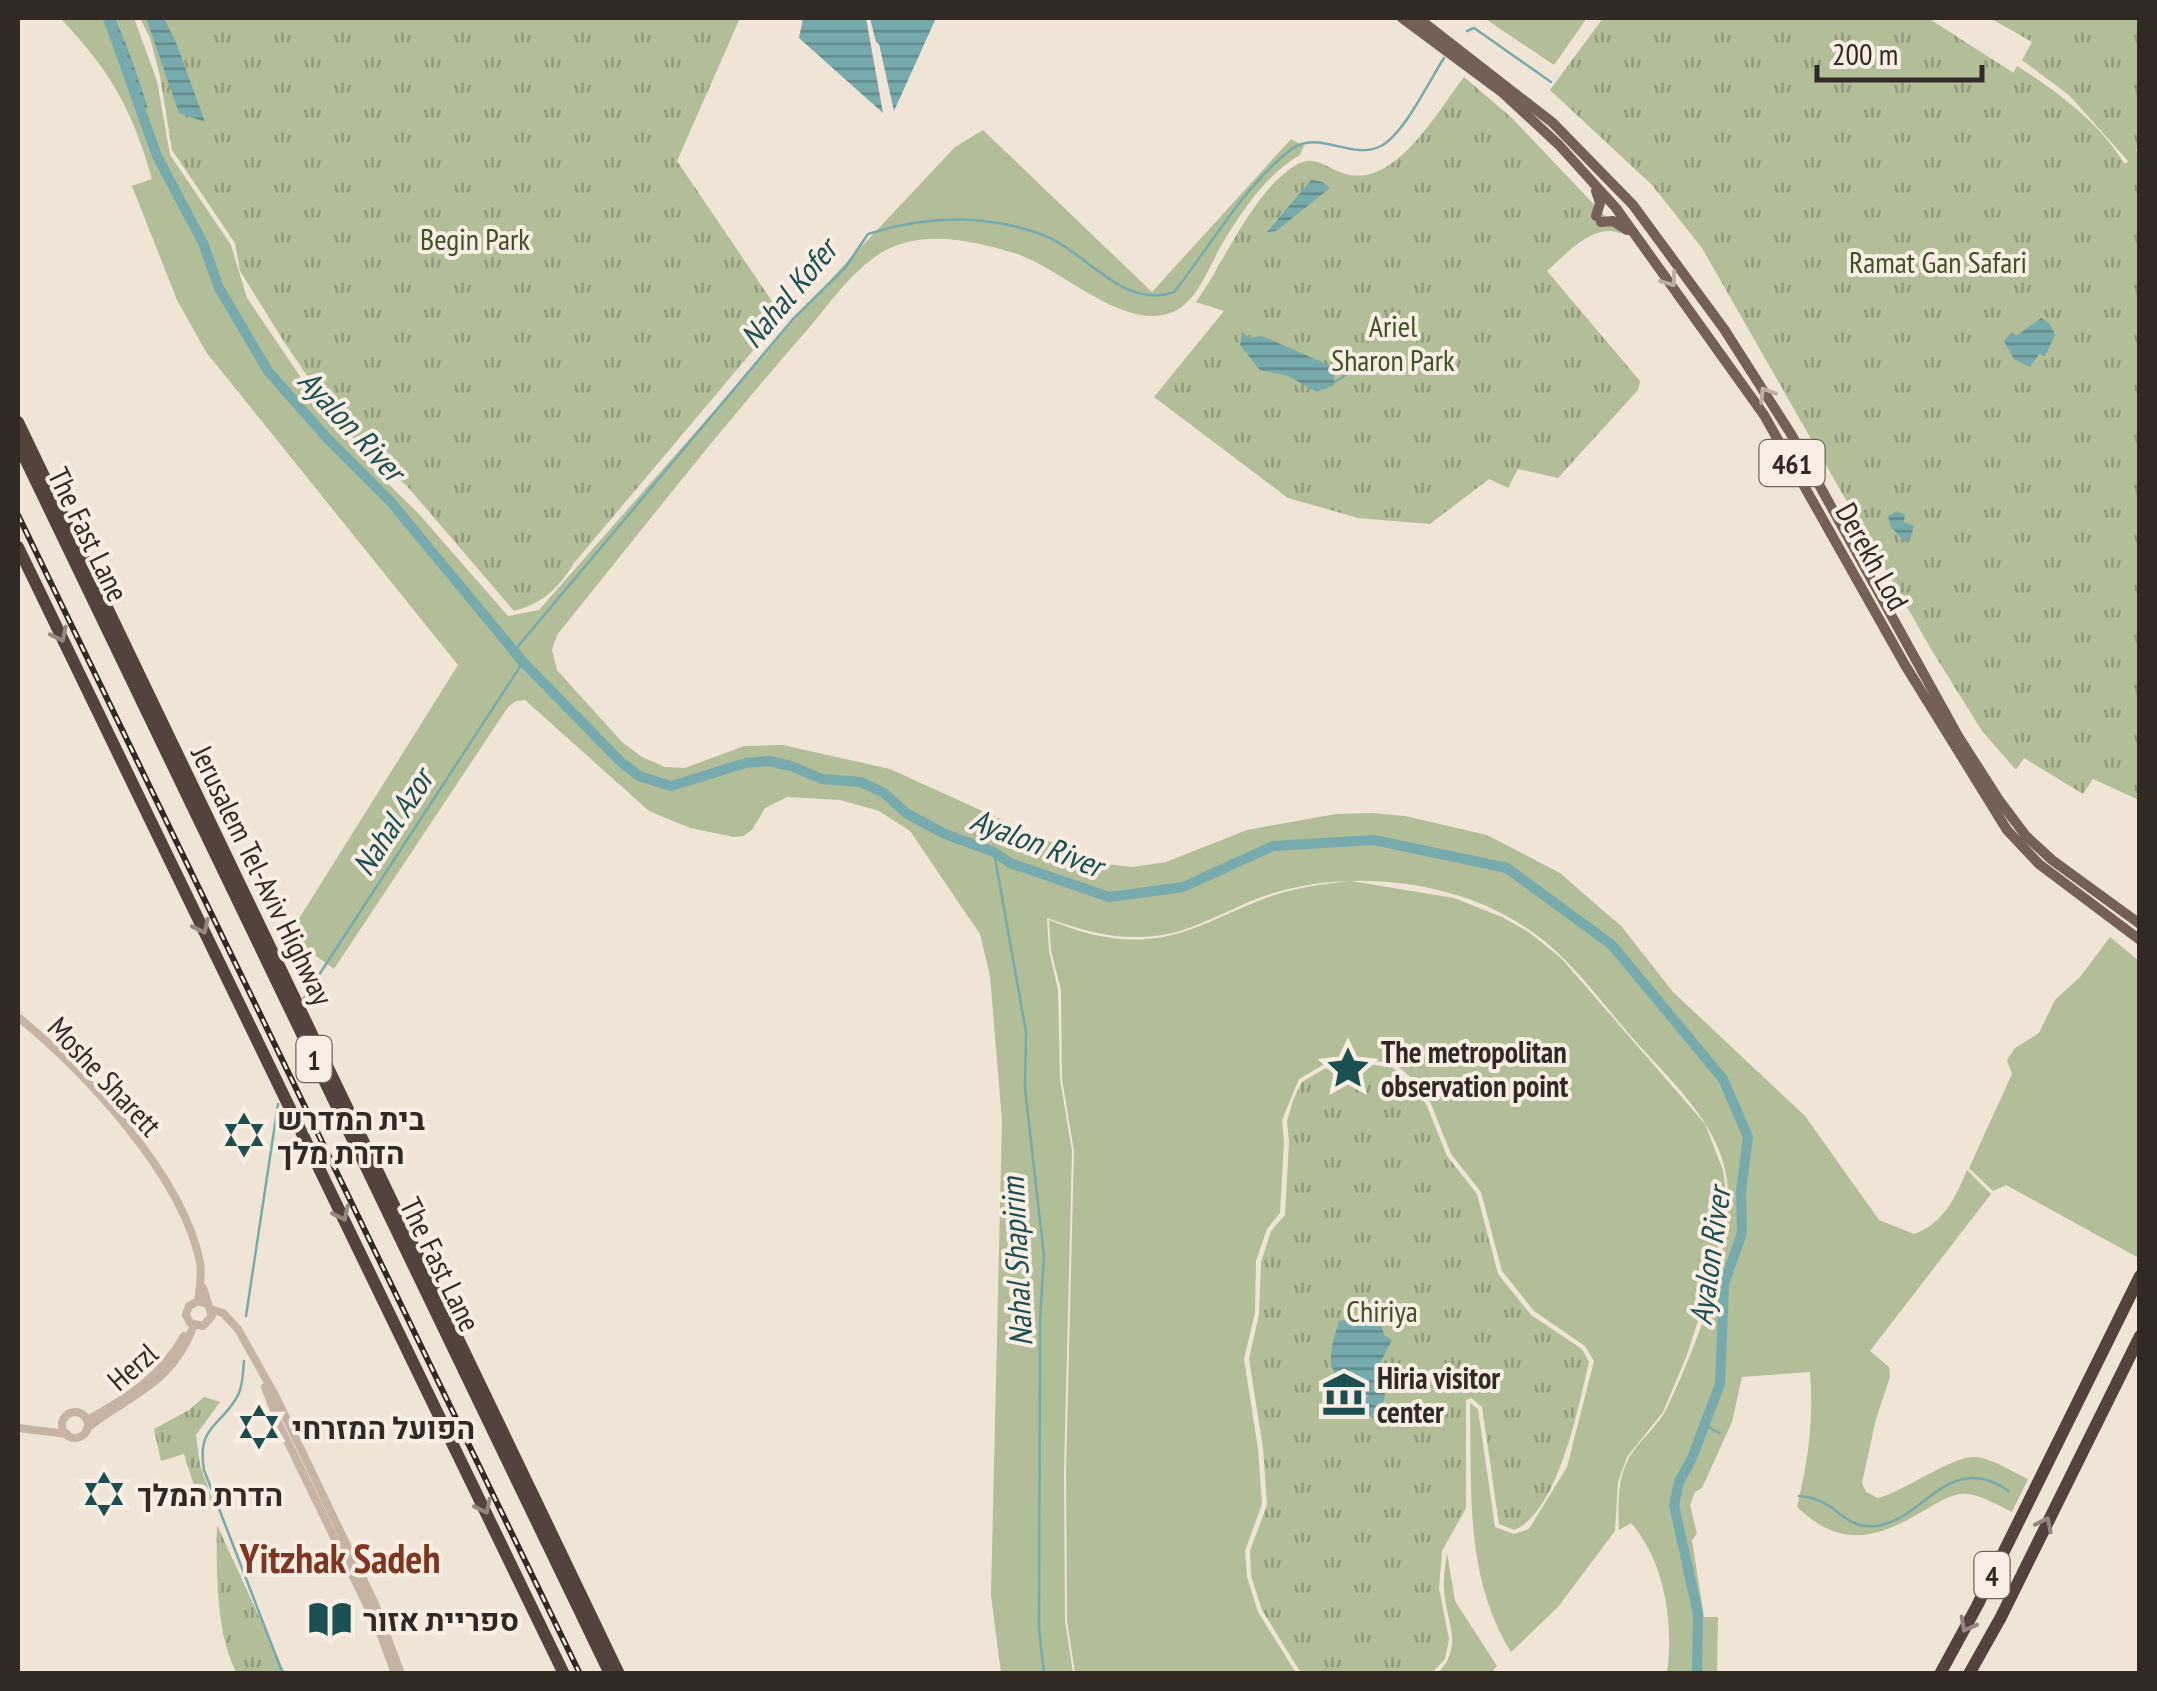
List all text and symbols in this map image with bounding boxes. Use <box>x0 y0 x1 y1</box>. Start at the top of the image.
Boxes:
scale bar <box>1817 20 1982 82</box>
text: 200 m <box>1832 34 1898 73</box>
park label: Begin Park <box>420 219 530 258</box>
water label: Nahal Kofer <box>730 227 848 356</box>
park label: Ramat Gan Safari <box>1849 242 2027 281</box>
one-way arrow <box>1657 269 1676 288</box>
park label: Ariel Sharon Park <box>1331 306 1455 379</box>
water label: Ayalon River <box>290 360 417 493</box>
one-way arrow <box>1759 387 1778 405</box>
road number: 461 <box>1760 440 1824 486</box>
street label: The Fast Lane <box>40 461 138 607</box>
street label: Derekh Lod <box>1828 495 1918 617</box>
one-way arrow <box>48 625 68 643</box>
street label: Jerusalem Tel-Aviv Highway <box>183 738 343 1012</box>
water label: Nahal Azor <box>342 757 444 883</box>
water label: Ayalon River <box>965 798 1113 888</box>
one-way arrow <box>190 917 209 935</box>
street label: Moshe Sharett <box>40 1008 171 1144</box>
place label: The metropolitan observation point <box>1381 1032 1569 1105</box>
road number: 1 <box>296 1036 332 1082</box>
place icon: The metropolitan observation point <box>1324 1044 1372 1092</box>
place label: בית המדרש הדרת מלך <box>277 1099 425 1172</box>
synagogue icon: בית המדרש הדרת מלך <box>220 1111 268 1159</box>
water label: Nahal Shapirim <box>990 1174 1041 1348</box>
water label: Ayalon River <box>1679 1181 1740 1327</box>
street label: The Fast Lane <box>392 1191 490 1337</box>
one-way arrow <box>330 1204 349 1222</box>
park label: Chiriya <box>1346 1291 1418 1330</box>
street label: Herzl <box>99 1333 165 1399</box>
place label: Hiria visitor center <box>1377 1358 1500 1431</box>
museum icon: Hiria visitor center <box>1320 1370 1368 1418</box>
synagogue icon: הפועל המזרחי <box>235 1403 283 1451</box>
place label: הפועל המזרחי <box>292 1408 475 1447</box>
synagogue icon: הדרת המלך <box>80 1470 128 1518</box>
place label: הדרת המלך <box>137 1475 283 1514</box>
one-way arrow <box>471 1497 491 1515</box>
one-way arrow <box>2033 1517 2053 1535</box>
district label: Yitzhak Sadeh <box>239 1532 440 1584</box>
road number: 4 <box>1974 1552 2010 1598</box>
library icon: ספריית אזור <box>306 1595 354 1643</box>
place label: ספריית אזור <box>363 1600 519 1639</box>
one-way arrow <box>1960 1615 1979 1633</box>

